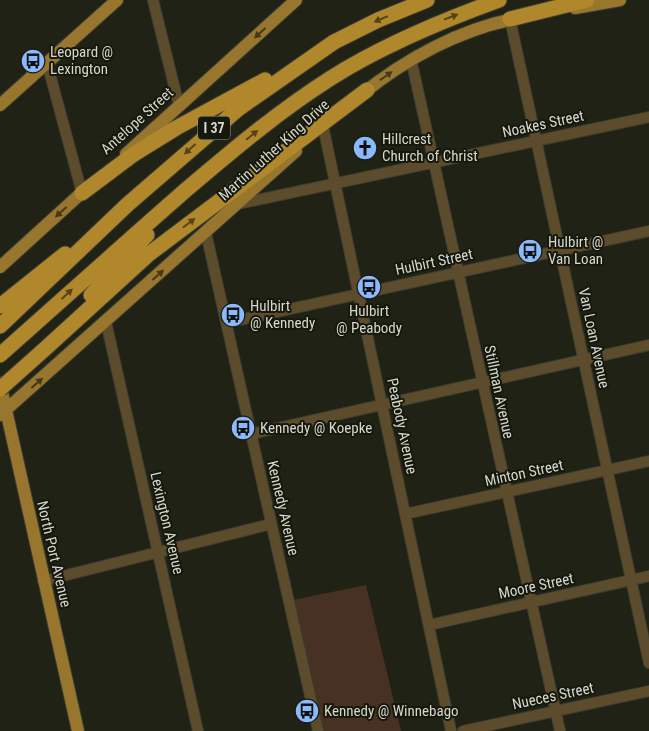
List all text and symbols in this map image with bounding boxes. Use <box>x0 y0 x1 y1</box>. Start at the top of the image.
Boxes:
one-way arrow <box>444 13 459 21</box>
one-way arrow <box>374 15 388 23</box>
one-way arrow <box>254 27 267 38</box>
place label: Leopard @ Lexington <box>50 43 113 78</box>
bus stop icon: Leopard @ Lexington <box>20 48 46 74</box>
one-way arrow <box>379 71 393 81</box>
street label: Antelope Street <box>97 84 177 158</box>
street label: Martin Luther King Drive <box>215 96 333 204</box>
street label: Noakes Street <box>500 107 586 141</box>
road number: I 37 <box>198 116 230 140</box>
one-way arrow <box>245 129 258 140</box>
place label: Hillcrest Church of Christ <box>382 130 478 165</box>
church icon: Hillcrest Church of Christ <box>352 135 378 161</box>
one-way arrow <box>185 143 197 155</box>
one-way arrow <box>55 206 68 217</box>
one-way arrow <box>182 218 196 228</box>
place label: Hulbirt @ Van Loan <box>548 233 603 268</box>
bus stop icon: Hulbirt @ Van Loan <box>517 238 543 264</box>
street label: Hulbirt Street <box>394 245 474 279</box>
one-way arrow <box>152 270 165 281</box>
bus stop icon: Hulbirt @ Peabody <box>356 274 382 300</box>
street label: Van Loan Avenue <box>575 286 613 390</box>
one-way arrow <box>61 288 73 300</box>
place label: Hulbirt @ Kennedy <box>250 297 315 332</box>
bus stop icon: Hulbirt @ Kennedy <box>220 302 246 328</box>
place label: Hulbirt @ Peabody <box>336 302 402 337</box>
street label: Stillman Avenue <box>480 344 518 440</box>
street label: Peabody Avenue <box>383 376 421 476</box>
one-way arrow <box>30 377 42 389</box>
bus stop icon: Kennedy @ Koepke <box>230 415 256 441</box>
place label: Kennedy @ Koepke <box>260 419 372 437</box>
street label: Minton Street <box>483 456 565 490</box>
street label: Kennedy Avenue <box>263 459 303 557</box>
street label: Lexington Avenue <box>146 470 188 576</box>
street label: North Port Avenue <box>33 499 75 609</box>
street label: Moore Street <box>497 569 575 603</box>
street label: Nueces Street <box>511 679 595 713</box>
bus stop icon: Kennedy @ Winnebago <box>294 698 320 724</box>
place label: Kennedy @ Winnebago <box>324 702 459 720</box>

